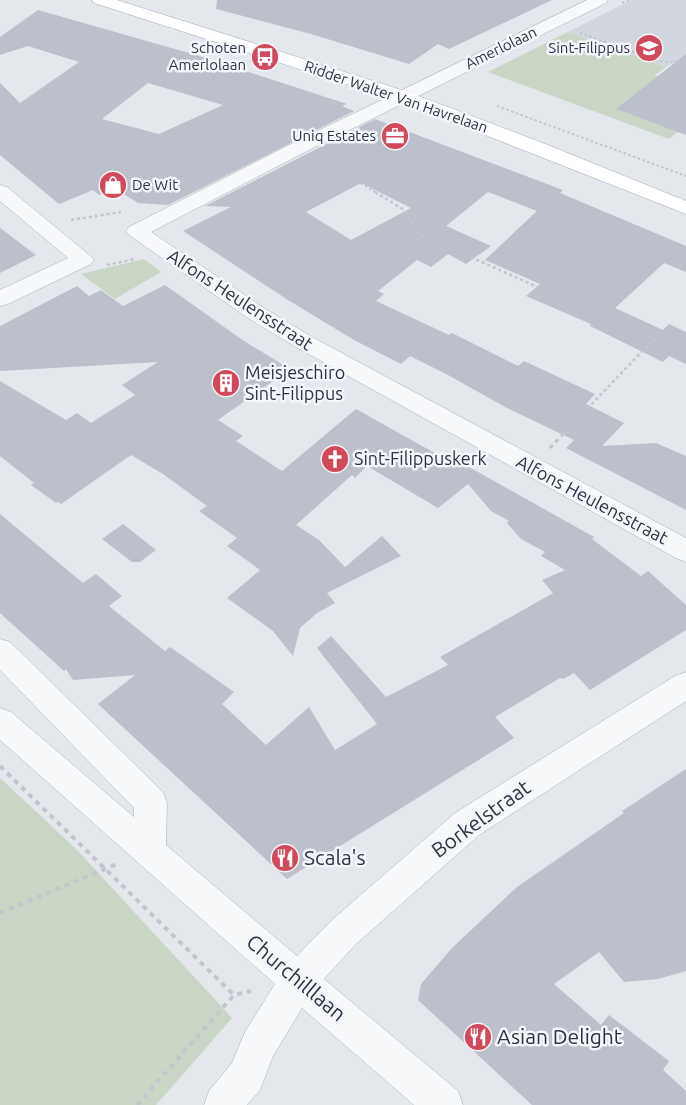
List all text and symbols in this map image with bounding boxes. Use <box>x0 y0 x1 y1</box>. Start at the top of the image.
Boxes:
street label: Amerlolaan <box>462 23 539 72</box>
school or university icon: Sint-Filippus <box>634 33 664 63</box>
place label: Schoten Amerlolaan <box>169 39 246 73</box>
place label: Sint-Filippus <box>548 39 630 56</box>
bus stop icon: Schoten Amerlolaan <box>250 42 280 72</box>
street label: Ridder Walter Van Havrelaan <box>302 57 490 136</box>
office icon: Uniq Estates <box>380 121 410 151</box>
place label: Uniq Estates <box>292 127 376 144</box>
shop icon: De Wit <box>98 170 128 200</box>
place label: De Wit <box>132 176 178 193</box>
street label: Alfons Heulensstraat <box>164 245 317 354</box>
place label: Meisjeschiro Sint-Filippus <box>245 362 345 403</box>
building icon: Meisjeschiro Sint-Filippus <box>211 368 241 398</box>
church icon: Sint-Filippuskerk <box>320 444 350 474</box>
place label: Sint-Filippuskerk <box>354 448 487 468</box>
street label: Alfons Heulensstraat <box>513 451 672 548</box>
street label: Borkelstraat <box>426 774 534 862</box>
restaurant icon: Scala's <box>270 843 300 873</box>
place label: Scala's <box>304 845 366 869</box>
street label: Churchilllaan <box>242 929 351 1026</box>
restaurant icon: Asian Delight <box>463 1022 493 1052</box>
place label: Asian Delight <box>497 1024 622 1048</box>

